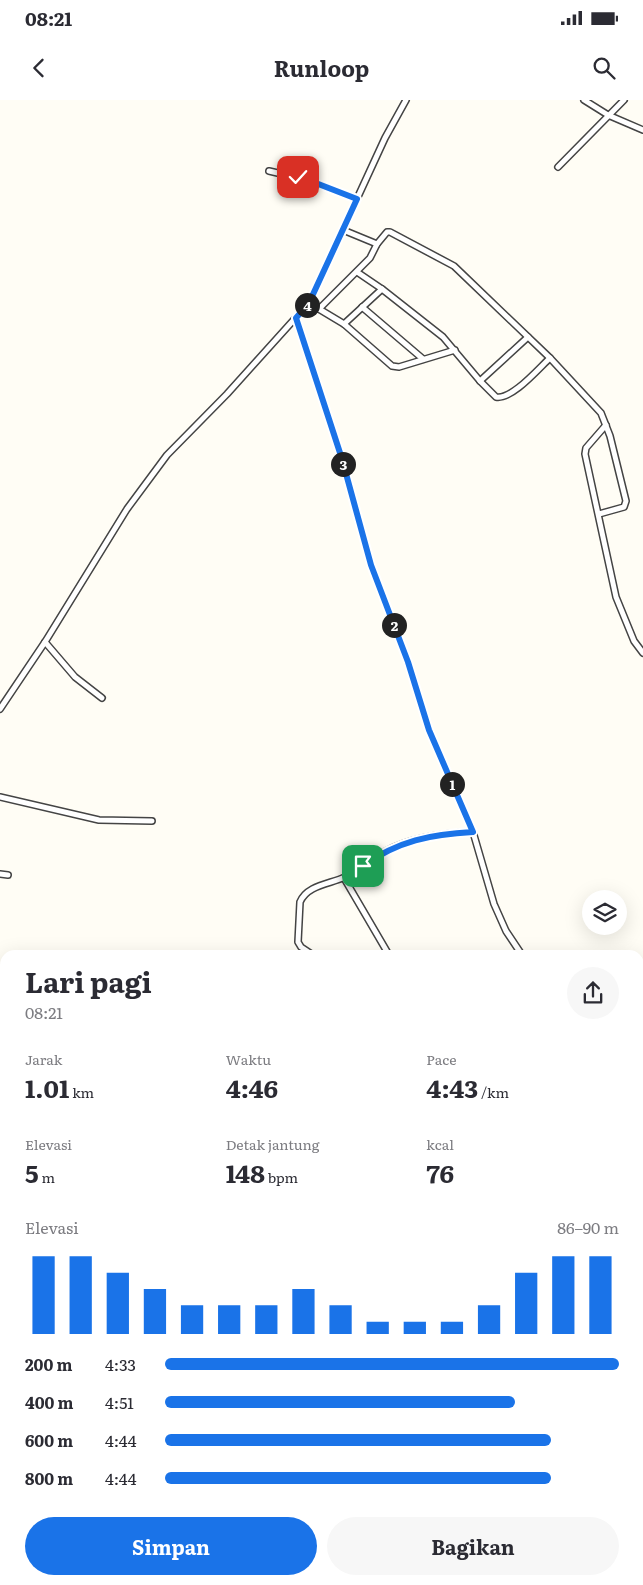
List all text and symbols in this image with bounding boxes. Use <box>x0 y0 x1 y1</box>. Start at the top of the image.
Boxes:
text: 08:21 <box>25 4 72 32</box>
text: Runloop <box>274 51 369 84</box>
icon: back <box>25 54 53 82</box>
icon: search <box>590 54 618 82</box>
pin <box>277 156 319 198</box>
icon: check <box>284 163 312 191</box>
pin: 4 <box>294 292 320 318</box>
text: 4 <box>303 295 312 315</box>
pin: 3 <box>330 452 356 476</box>
text: 3 <box>340 454 347 474</box>
pin: 2 <box>382 612 406 638</box>
text: 2 <box>391 615 398 635</box>
pin: 1 <box>440 772 464 796</box>
text: 1 <box>450 774 455 794</box>
pin <box>342 845 384 887</box>
icon: arrive <box>349 852 377 880</box>
map controls <box>582 890 627 935</box>
button: layers <box>582 890 627 935</box>
text: Lari pagi <box>25 960 152 1002</box>
button: share <box>567 967 619 1019</box>
text: 08:21 <box>25 1000 63 1024</box>
text: Jarak <box>25 1049 62 1069</box>
text: Waktu <box>226 1049 271 1069</box>
text: Pace <box>426 1049 456 1069</box>
text: 1.01 <box>25 1069 69 1106</box>
text: 4:46 <box>226 1069 278 1106</box>
text: 4:43 <box>426 1069 478 1106</box>
text: km <box>69 1082 94 1102</box>
text: /km <box>478 1082 509 1102</box>
text: Elevasi <box>25 1134 72 1154</box>
text: Detak jantung <box>226 1134 320 1154</box>
text: kcal <box>426 1134 454 1154</box>
text: 5 <box>25 1154 39 1191</box>
text: 148 <box>226 1154 265 1191</box>
text: 76 <box>426 1154 454 1191</box>
text: m <box>39 1167 55 1187</box>
text: bpm <box>265 1167 298 1187</box>
text: Elevasi <box>25 1215 79 1239</box>
text: 86–90 m <box>557 1215 619 1239</box>
text: 200 m <box>25 1352 72 1376</box>
text: 4:33 <box>105 1352 136 1376</box>
text: 400 m <box>25 1390 74 1414</box>
text: 4:51 <box>105 1390 134 1414</box>
text: 600 m <box>25 1428 73 1452</box>
text: 4:44 <box>105 1428 136 1452</box>
text: 800 m <box>25 1466 73 1490</box>
text: 4:44 <box>105 1466 136 1490</box>
button: Simpan <box>25 1517 317 1575</box>
button: Bagikan <box>327 1517 619 1575</box>

